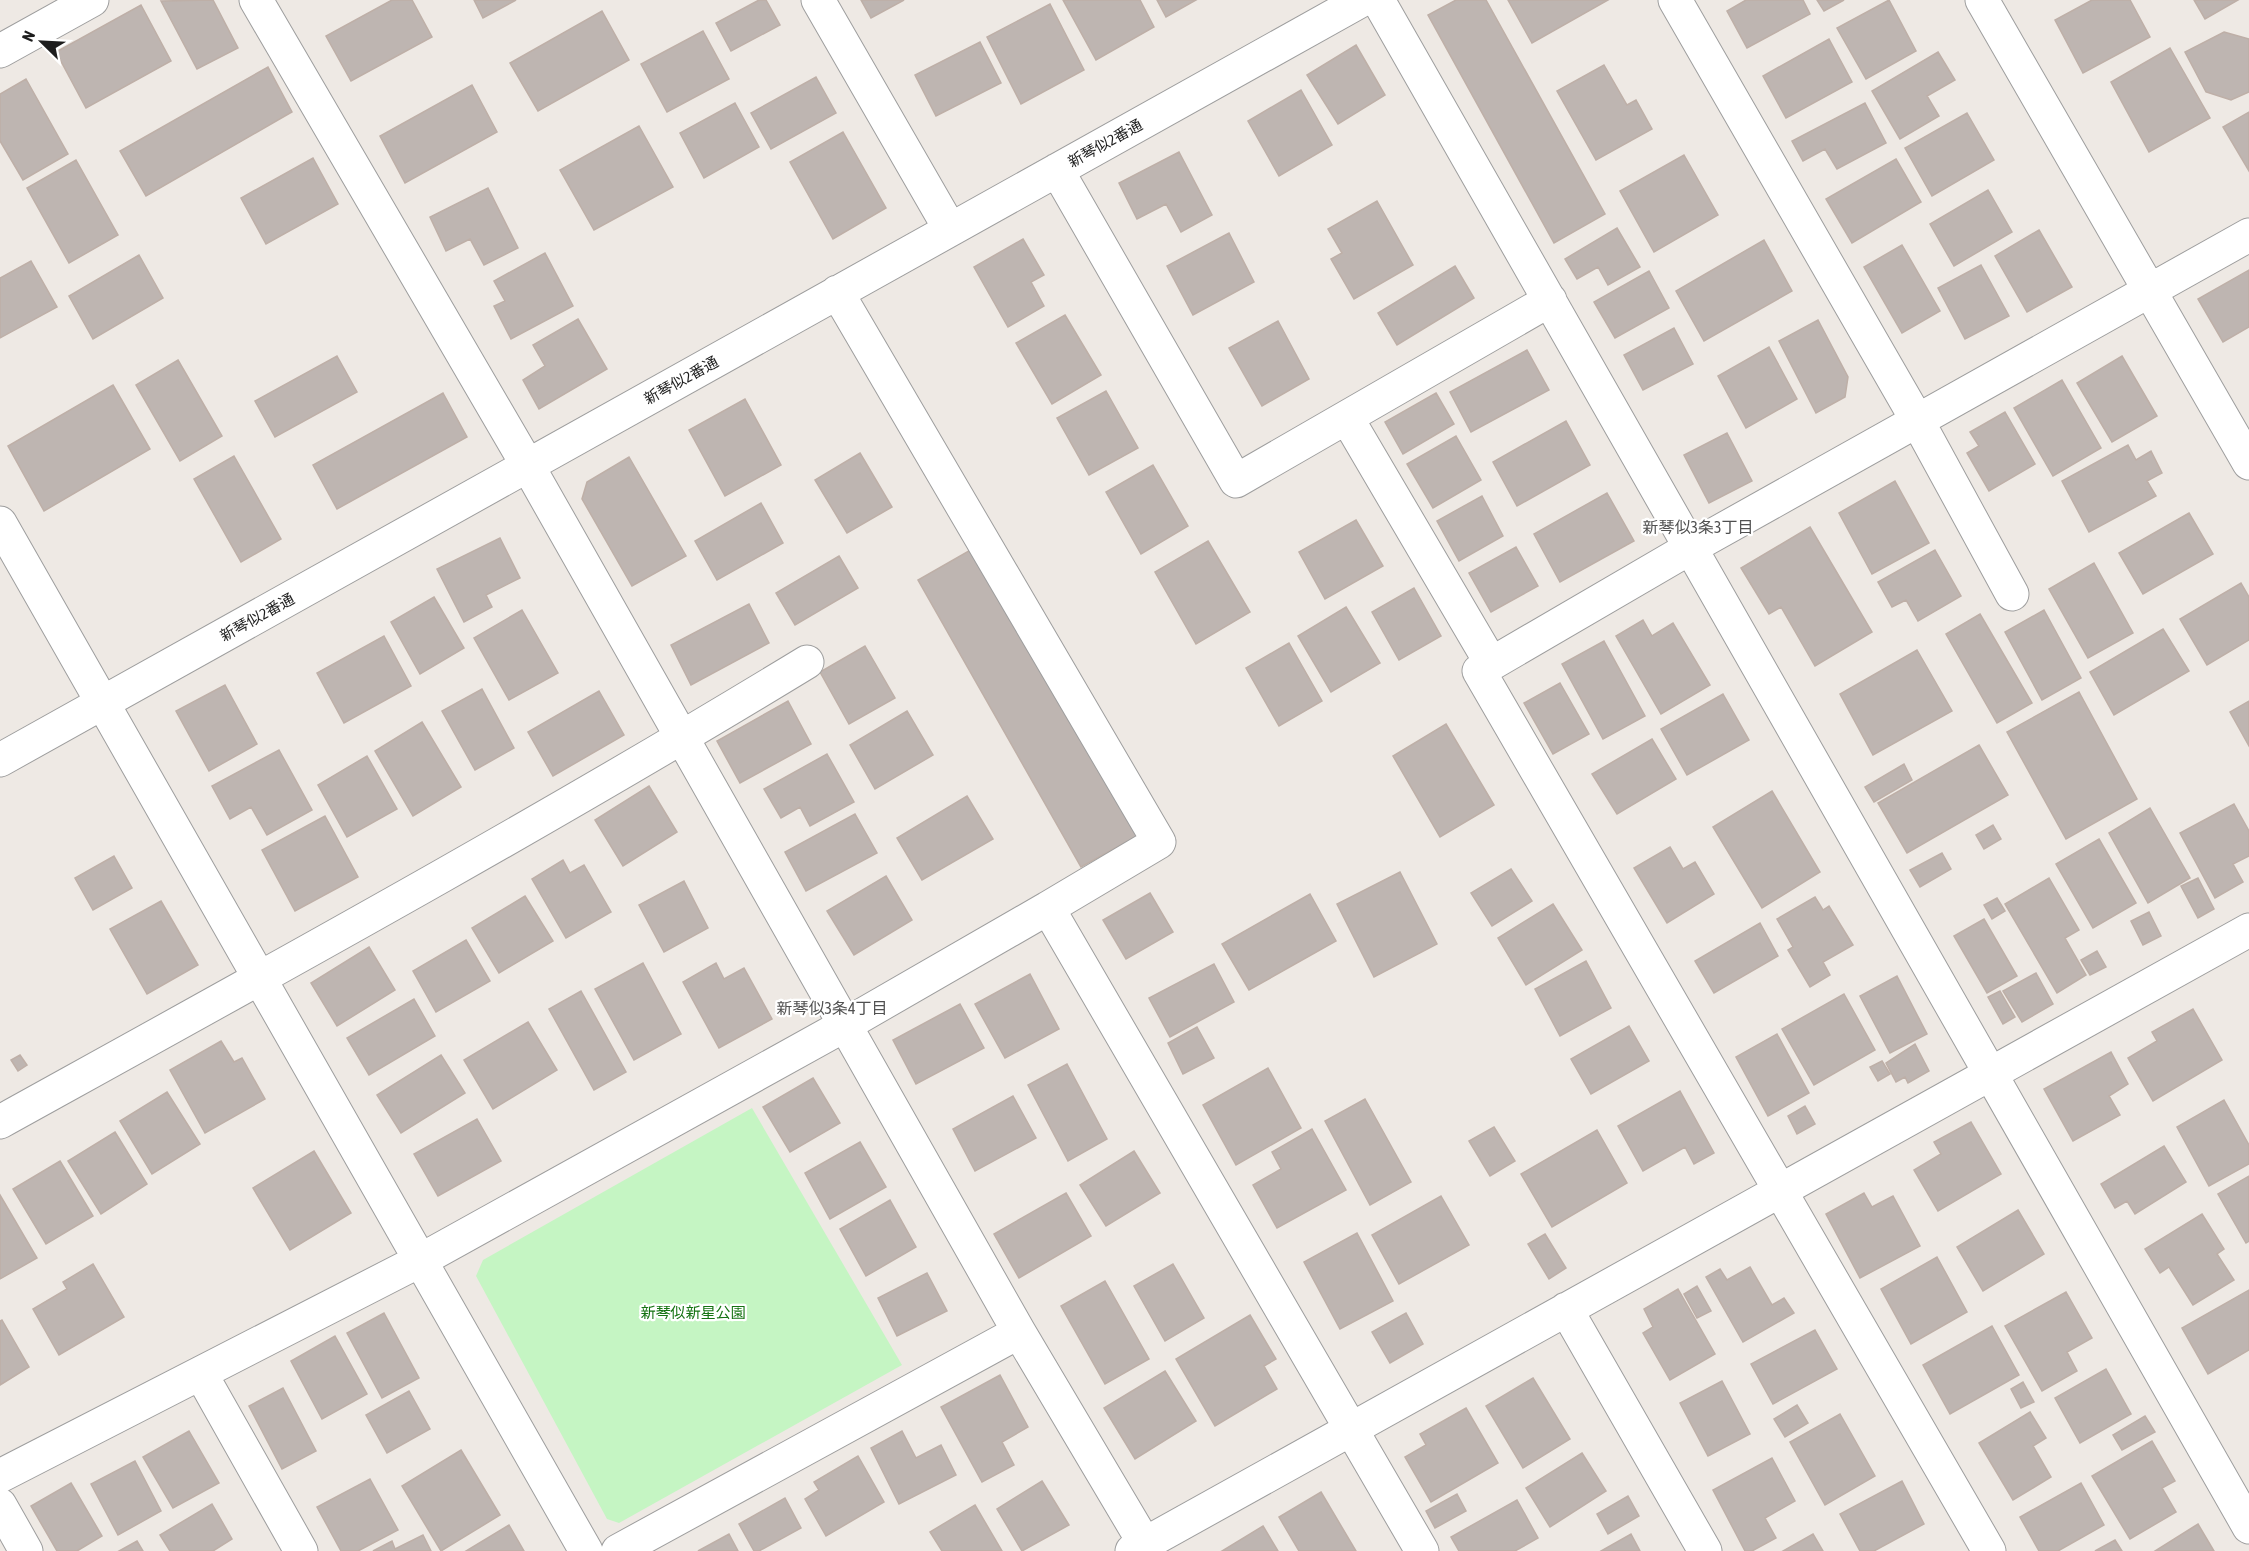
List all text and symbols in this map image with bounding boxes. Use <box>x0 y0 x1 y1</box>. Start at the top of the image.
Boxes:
north arrow <box>12 12 72 72</box>
text: N <box>18 28 38 44</box>
street label: 新琴似2番通 <box>1065 116 1145 170</box>
street label: 新琴似2番通 <box>641 353 721 407</box>
district label: 新琴似3条3丁目 <box>1642 518 1754 536</box>
street label: 新琴似2番通 <box>217 590 297 644</box>
district label: 新琴似3条4丁目 <box>776 999 888 1017</box>
park label: 新琴似新星公園 <box>640 1304 746 1321</box>

